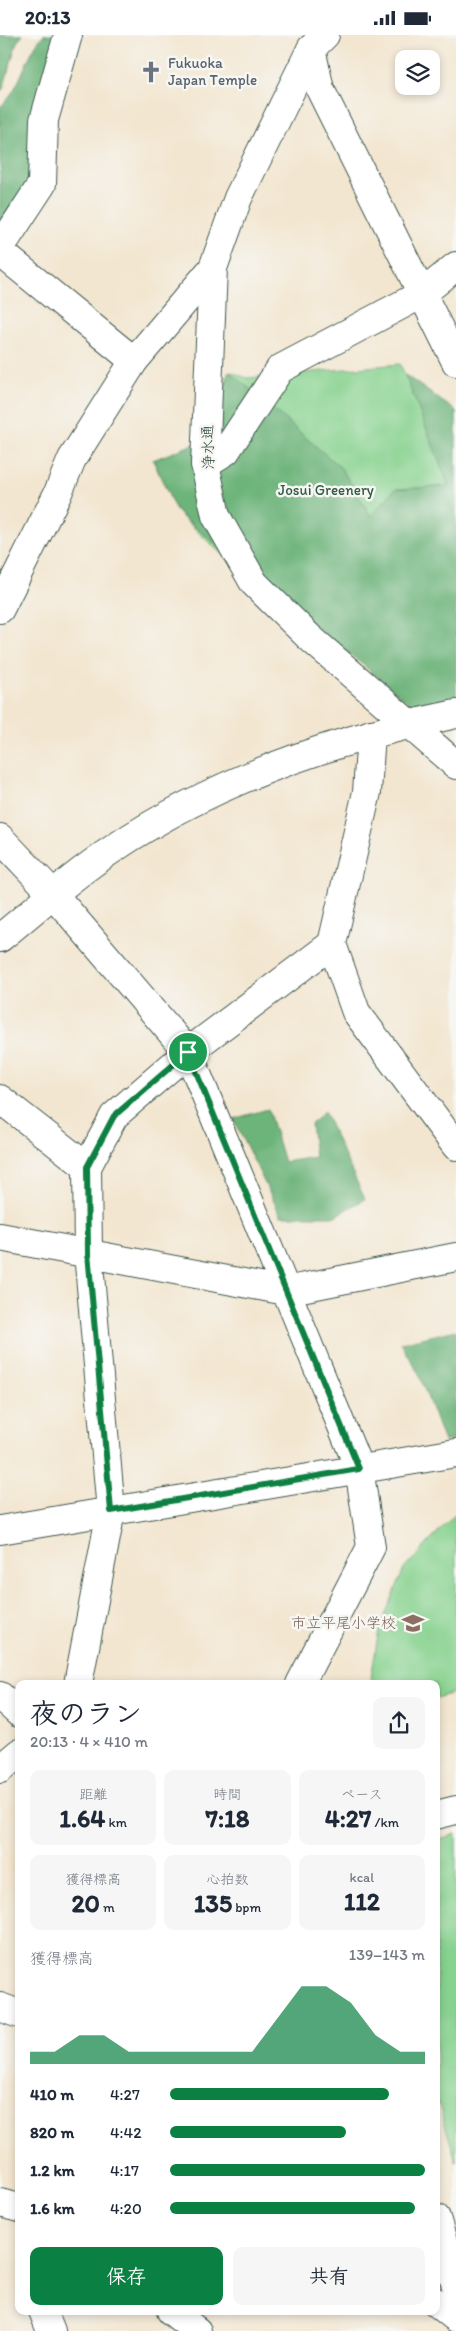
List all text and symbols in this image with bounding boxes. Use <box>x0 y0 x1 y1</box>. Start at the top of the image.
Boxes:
text: 20:13 <box>25 6 71 29</box>
map controls <box>395 50 440 95</box>
button: layers <box>395 50 440 95</box>
place label: Fukuoka Japan Temple <box>168 54 257 89</box>
church icon: Fukuoka Japan Temple <box>138 59 164 85</box>
street label: 浄水通 <box>199 424 217 470</box>
park label: Josui Greenery <box>278 481 374 499</box>
pin <box>167 1031 209 1073</box>
icon: arrive <box>174 1038 202 1066</box>
school or university icon: 市立平尾小学校 <box>400 1610 426 1636</box>
place label: 市立平尾小学校 <box>291 1614 396 1632</box>
text: 夜のラン <box>30 1696 142 1730</box>
button: share <box>373 1697 425 1749</box>
text: 20:13 · 4 × 410 m <box>30 1732 148 1751</box>
text: 距離 <box>79 1786 107 1803</box>
text: 時間 <box>213 1786 241 1803</box>
text: ペース <box>341 1786 382 1803</box>
text: 1.64 <box>59 1803 105 1833</box>
text: 7:18 <box>206 1803 249 1833</box>
text: 4:27 <box>325 1803 371 1833</box>
text: km <box>105 1814 127 1831</box>
text: /km <box>371 1814 399 1831</box>
text: kcal <box>349 1869 374 1886</box>
text: 獲得標高 <box>65 1871 121 1888</box>
text: 心拍数 <box>206 1871 248 1888</box>
text: 112 <box>344 1886 380 1916</box>
text: 20 <box>71 1888 100 1918</box>
text: 135 <box>194 1888 232 1918</box>
text: m <box>100 1899 115 1916</box>
text: bpm <box>232 1899 261 1916</box>
text: 139–143 m <box>349 1945 425 1964</box>
text: 獲得標高 <box>30 1949 94 1968</box>
text: 410 m <box>30 2085 74 2104</box>
text: 4:27 <box>110 2085 140 2104</box>
text: 820 m <box>30 2123 74 2142</box>
text: 4:42 <box>110 2123 142 2142</box>
text: 1.2 km <box>30 2161 75 2180</box>
text: 4:17 <box>110 2161 139 2180</box>
text: 1.6 km <box>30 2199 75 2218</box>
text: 4:20 <box>110 2199 142 2218</box>
button: 保存 <box>30 2247 223 2305</box>
button: 共有 <box>233 2247 425 2305</box>

